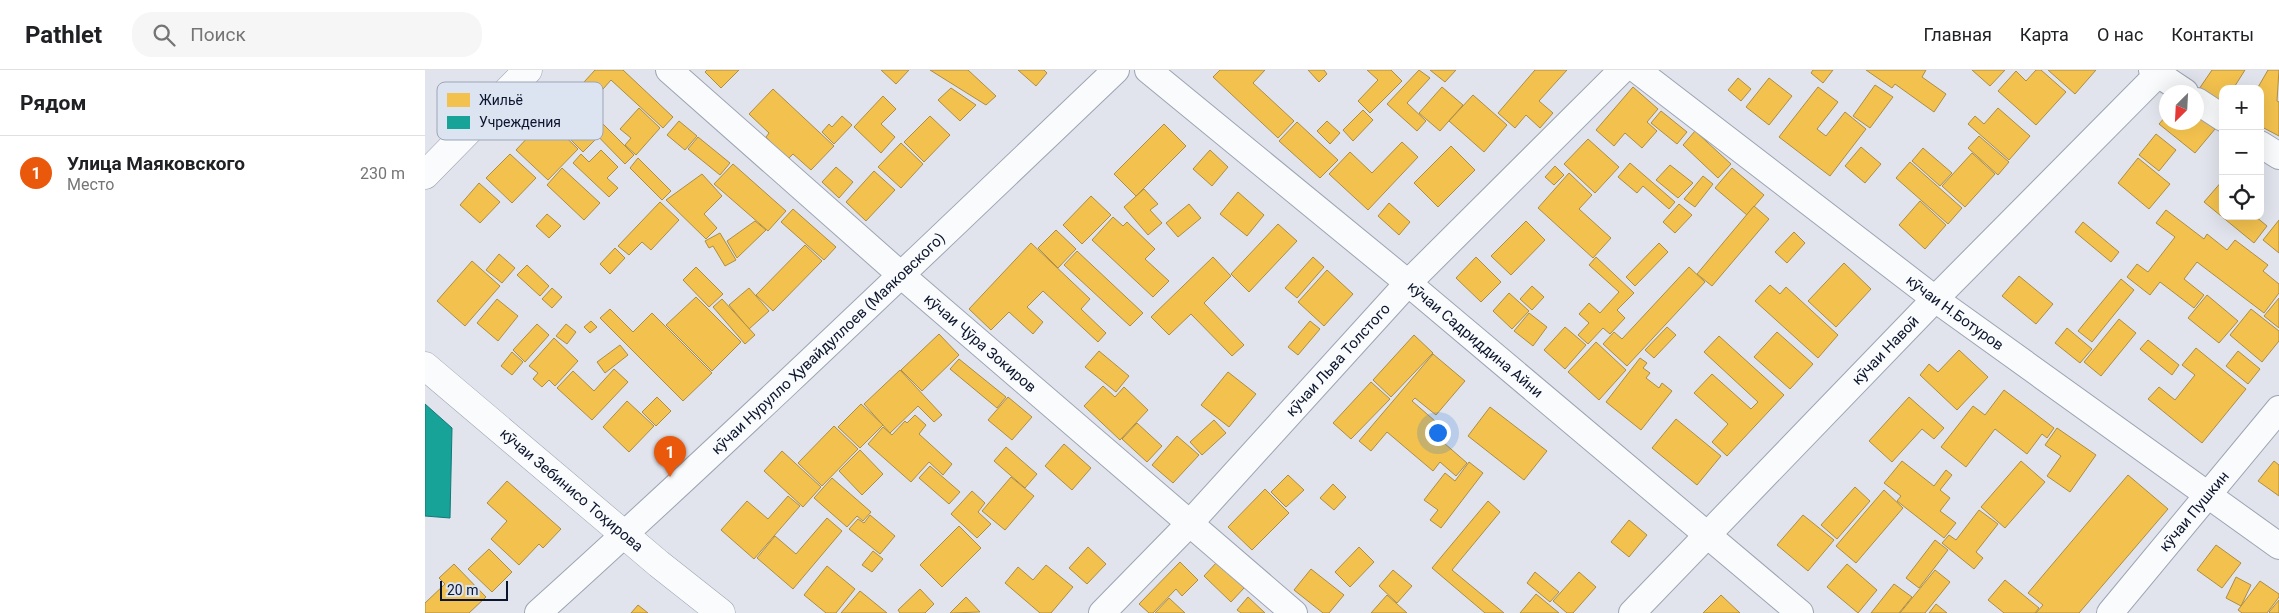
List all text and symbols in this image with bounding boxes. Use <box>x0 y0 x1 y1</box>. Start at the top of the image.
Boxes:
search box <box>132 12 482 57</box>
text: Pathlet <box>25 21 102 49</box>
icon: search <box>150 21 178 49</box>
text: Поиск <box>190 23 246 46</box>
text: Главная <box>1923 24 1992 45</box>
text: Карта <box>2020 24 2069 45</box>
text: О нас <box>2097 24 2143 45</box>
text: Контакты <box>2171 24 2254 45</box>
legend <box>437 82 603 140</box>
north arrow <box>2159 85 2204 130</box>
map controls <box>2219 85 2264 220</box>
button: + <box>2219 85 2264 130</box>
text: Рядом <box>20 91 86 115</box>
text: Жильё <box>479 92 523 108</box>
text: Учреждения <box>479 114 561 130</box>
button: − <box>2219 130 2264 175</box>
text: Улица Маяковского <box>67 152 245 175</box>
text: 1 <box>31 164 41 183</box>
text: 230 m <box>360 164 405 183</box>
text: Место <box>67 175 114 194</box>
button: locate <box>2219 175 2264 220</box>
street label: кӯчаи Нурулло Ҳувайдуллоев (Маяковского) <box>708 229 949 458</box>
street label: кӯчаи Н.Ботуров <box>1902 271 2007 354</box>
street label: кӯчаи Садриддина Айни <box>1404 278 1547 402</box>
street label: кӯчаи Ҷӯра Зокиров <box>920 290 1040 396</box>
street label: кӯчаи Льва Толстого <box>1282 300 1394 420</box>
street label: кӯчаи Навоӣ <box>1848 312 1923 388</box>
your location <box>1425 420 1451 446</box>
street label: кӯчаи Зебинисо Тоҳирова <box>496 424 647 556</box>
pin: 1 <box>654 436 686 477</box>
street label: кӯчаи Пушкин <box>2156 467 2233 555</box>
scale bar <box>440 578 507 601</box>
text: 20 m <box>447 582 479 598</box>

